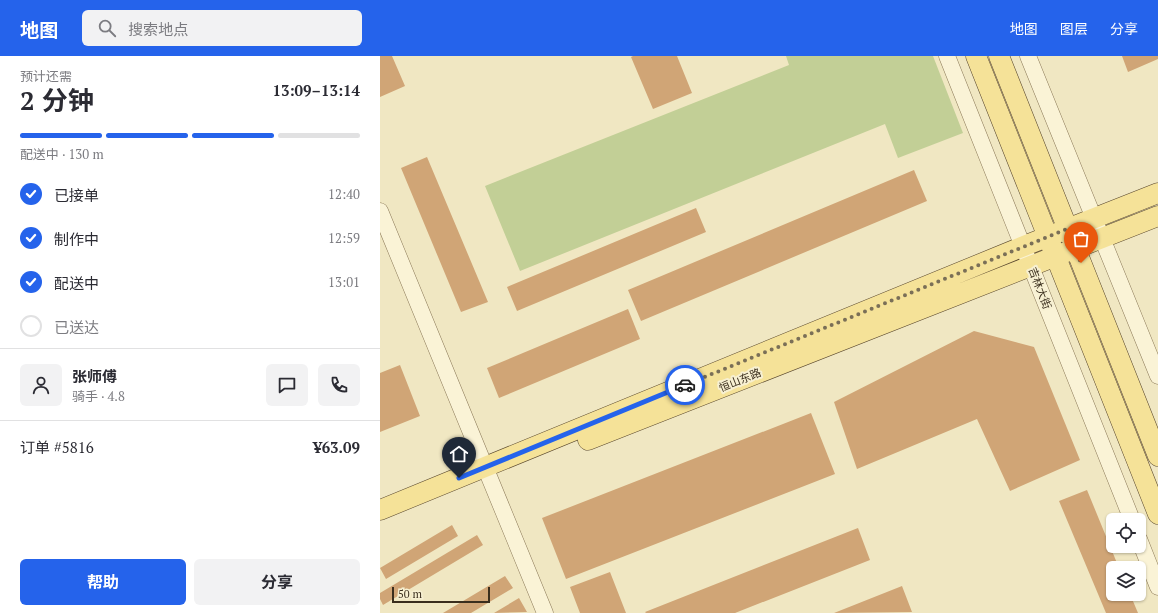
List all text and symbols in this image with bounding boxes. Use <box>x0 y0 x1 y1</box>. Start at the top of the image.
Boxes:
search box <box>82 10 362 46</box>
text: 地图 <box>20 17 58 42</box>
icon: search <box>96 17 118 39</box>
text: 搜索地点 <box>128 19 188 39</box>
text: 地图 <box>1010 19 1038 38</box>
text: 图层 <box>1060 19 1088 38</box>
text: 分享 <box>1110 19 1138 38</box>
text: 预计还需 <box>20 67 72 85</box>
text: 13:09–13:14 <box>273 80 360 100</box>
text: 2 分钟 <box>20 83 94 117</box>
text: 配送中 · 130 m <box>20 145 104 163</box>
icon: check <box>20 183 42 205</box>
text: 已接单 <box>54 185 99 205</box>
text: 12:40 <box>328 185 360 203</box>
pin <box>1064 222 1098 263</box>
icon: check <box>20 227 42 249</box>
icon: bag <box>1070 228 1092 250</box>
text: 制作中 <box>54 229 99 249</box>
text: 12:59 <box>328 229 360 247</box>
street label: 吉林大街 <box>1026 265 1054 311</box>
icon: check <box>20 271 42 293</box>
text: 配送中 <box>54 273 99 293</box>
text: 13:01 <box>328 273 360 291</box>
text: 已送达 <box>54 317 99 337</box>
button: person <box>20 364 62 406</box>
button: chat <box>266 364 308 406</box>
button: phone <box>318 364 360 406</box>
courier <box>665 365 705 405</box>
street label: 恒山东路 <box>717 365 763 395</box>
text: 张师傅 <box>72 366 117 386</box>
icon: car <box>674 374 696 396</box>
text: 骑手 · 4.8 <box>72 387 125 405</box>
text: 订单 #5816 <box>20 437 94 457</box>
text: ¥63.09 <box>313 437 360 457</box>
pin <box>442 437 476 478</box>
icon: home <box>448 443 470 465</box>
map controls <box>1106 513 1146 601</box>
button: locate <box>1106 513 1146 553</box>
button: 帮助 <box>20 559 186 605</box>
button: 分享 <box>194 559 360 605</box>
button: layers <box>1106 561 1146 601</box>
scale bar <box>392 585 490 604</box>
text: 50 m <box>398 587 422 601</box>

